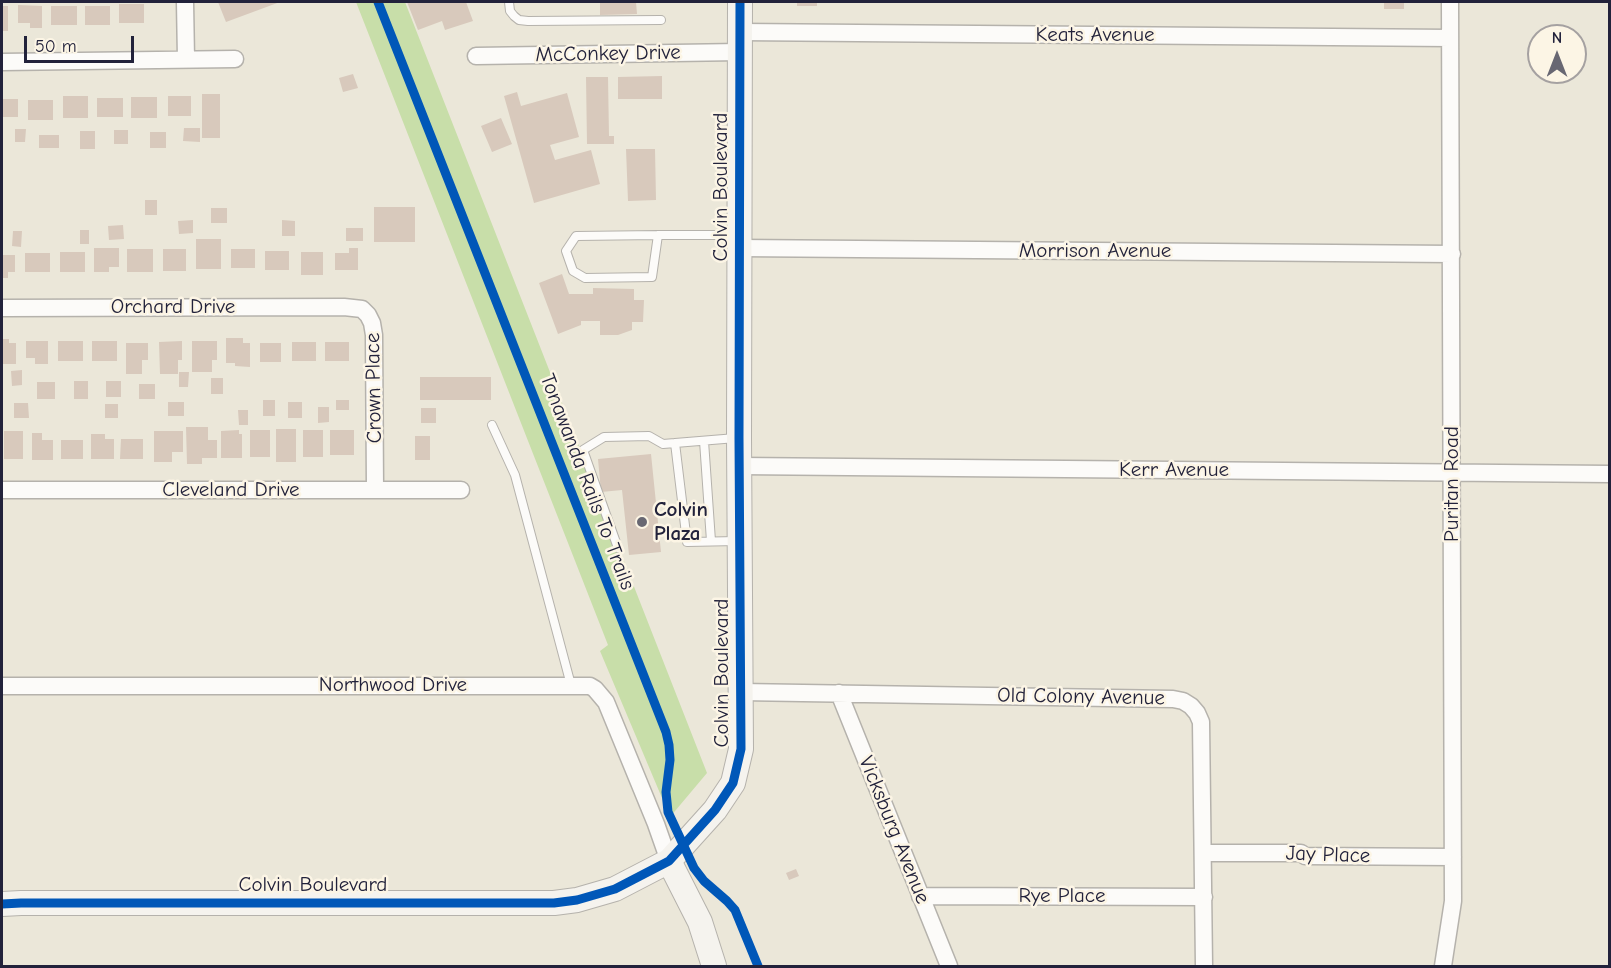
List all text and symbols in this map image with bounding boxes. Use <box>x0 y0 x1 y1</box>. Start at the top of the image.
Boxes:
street label: Keats Avenue <box>1036 22 1154 48</box>
scale bar <box>27 24 136 62</box>
north arrow <box>1527 24 1587 84</box>
text: N <box>1552 29 1562 47</box>
text: 50 m <box>35 36 77 57</box>
street label: McConkey Drive <box>535 40 681 68</box>
street label: Colvin Boulevard <box>708 113 734 261</box>
street label: Morrison Avenue <box>1019 238 1171 264</box>
street label: Orchard Drive <box>111 294 235 320</box>
street label: Crown Place <box>360 332 388 444</box>
street label: Tonawanda Rails To Trails <box>534 370 640 594</box>
street label: Puritan Road <box>1439 426 1465 542</box>
street label: Kerr Avenue <box>1119 457 1229 483</box>
street label: Cleveland Drive <box>162 477 300 503</box>
place label: Colvin Plaza <box>654 497 708 547</box>
marker: Colvin Plaza <box>635 515 649 529</box>
street label: Colvin Boulevard <box>709 599 735 747</box>
street label: Northwood Drive <box>319 672 467 698</box>
street label: Old Colony Avenue <box>997 683 1165 711</box>
street label: Vicksburg Avenue <box>853 753 935 907</box>
street label: Jay Place <box>1285 841 1371 869</box>
street label: Colvin Boulevard <box>239 872 387 898</box>
street label: Rye Place <box>1019 883 1105 909</box>

